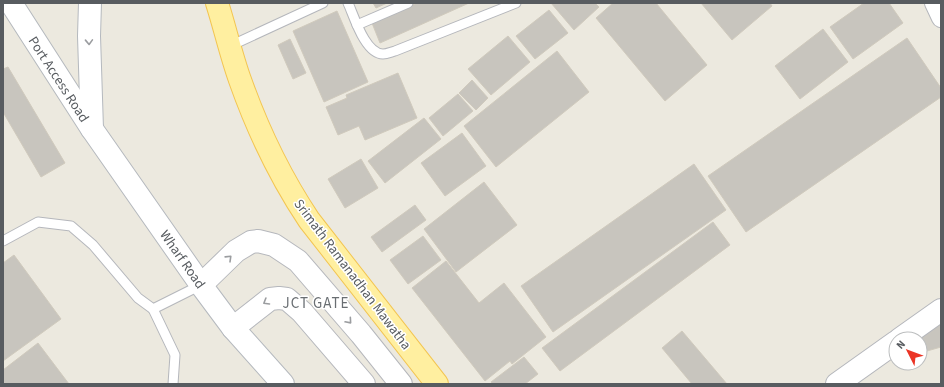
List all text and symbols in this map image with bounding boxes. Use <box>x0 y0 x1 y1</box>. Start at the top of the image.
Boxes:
street label: Port Access Road <box>23 33 93 126</box>
one-way arrow <box>85 39 93 45</box>
street label: Srimath Ramanadhan Mawatha <box>289 195 416 354</box>
street label: Wharf Road <box>155 226 210 293</box>
one-way arrow <box>224 255 232 263</box>
district label: JCT GATE <box>283 293 350 314</box>
one-way arrow <box>263 298 270 305</box>
one-way arrow <box>345 316 352 324</box>
north arrow <box>888 331 928 371</box>
text: N <box>893 337 909 352</box>

